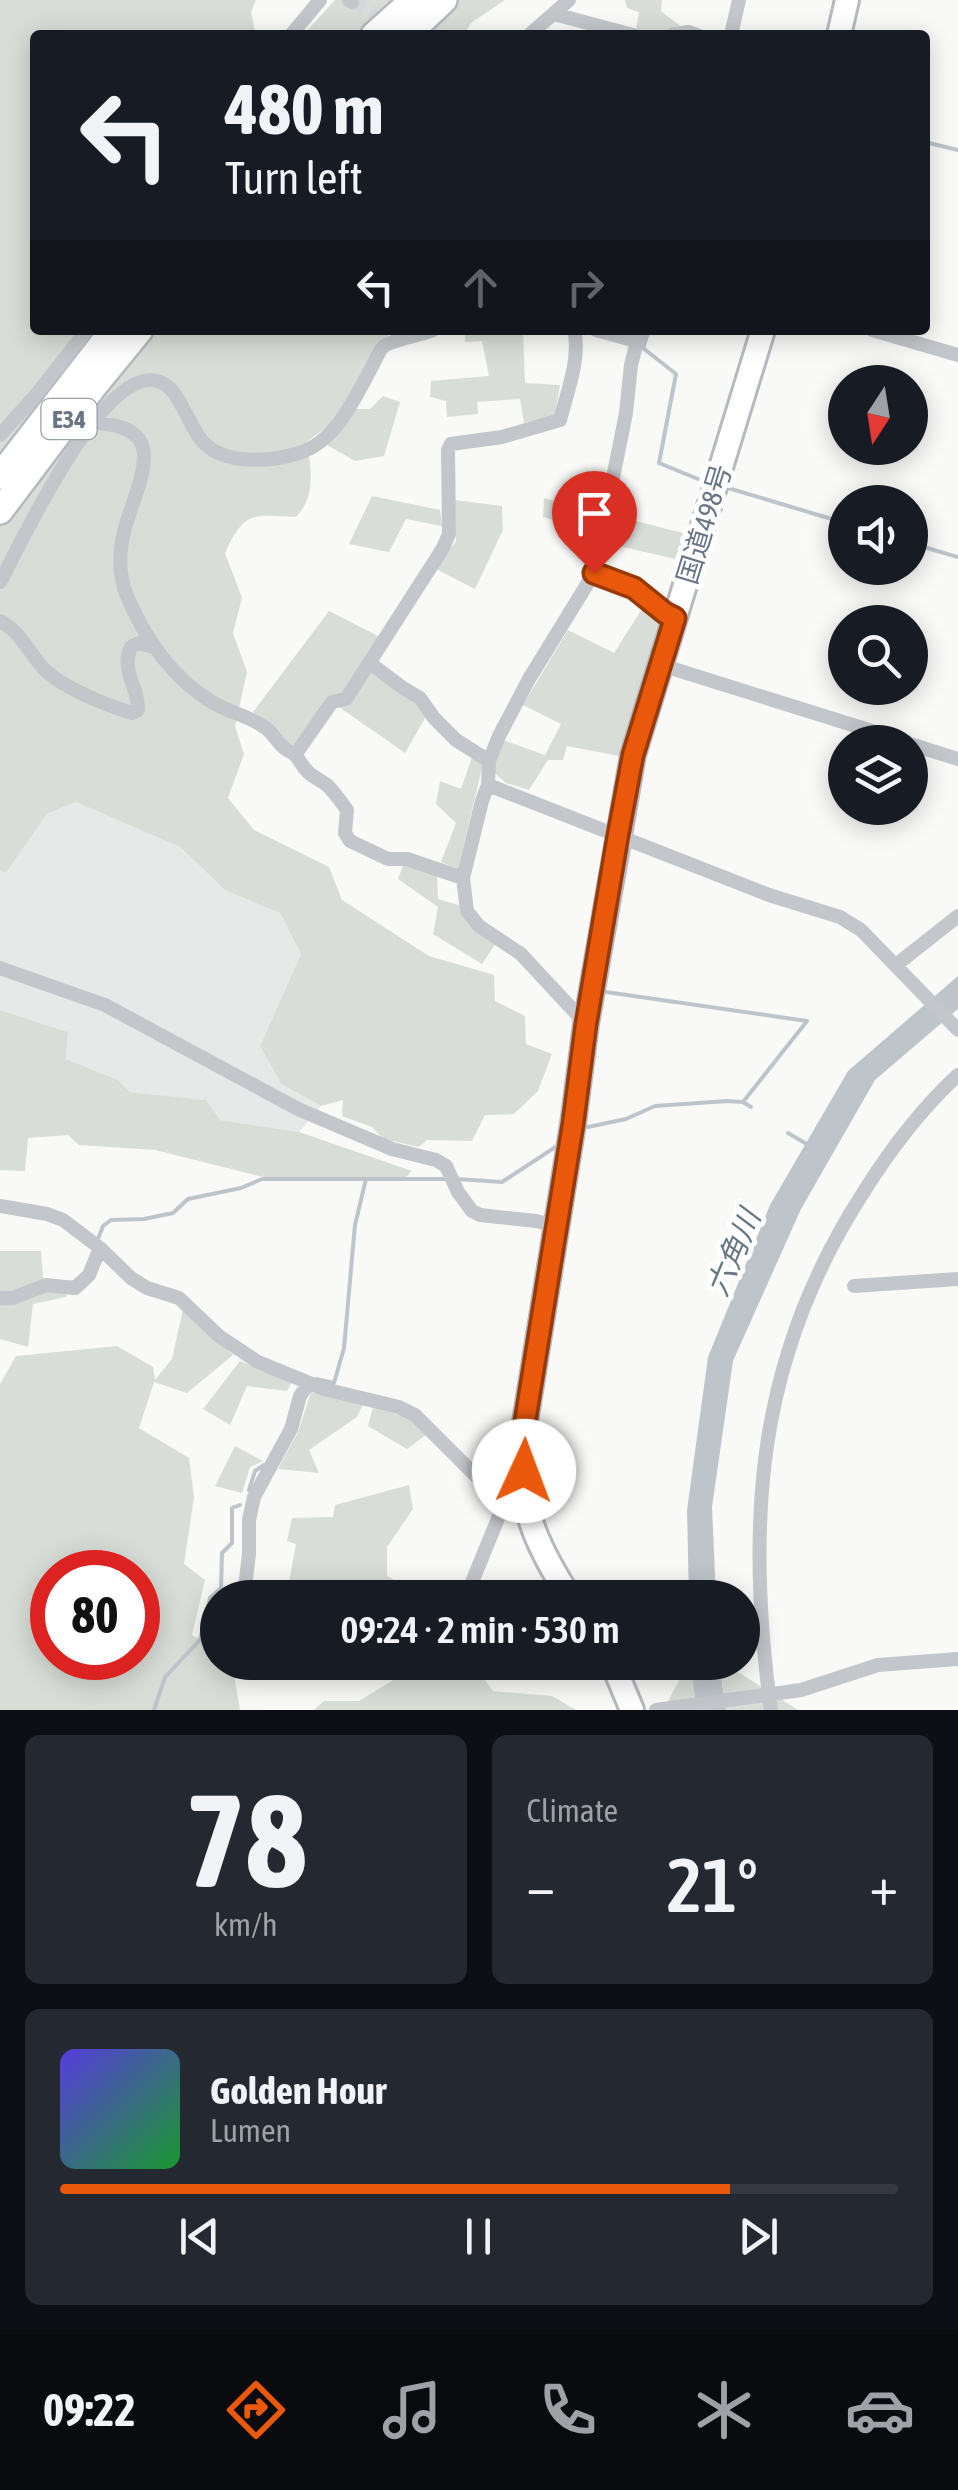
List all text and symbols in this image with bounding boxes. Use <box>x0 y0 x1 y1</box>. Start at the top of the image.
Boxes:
text: 480 m <box>225 69 384 149</box>
icon: left <box>60 70 190 200</box>
text: Turn left <box>225 152 363 204</box>
icon: left <box>348 260 403 315</box>
icon: ahead <box>453 260 508 315</box>
icon: right <box>558 260 613 315</box>
north arrow <box>828 365 928 465</box>
map controls <box>828 365 928 825</box>
road number: E34 <box>42 399 96 439</box>
street label: 国道498号 <box>671 460 737 588</box>
pin <box>552 471 637 574</box>
button: sound <box>828 485 928 585</box>
icon: arrive <box>567 486 622 541</box>
button: search <box>828 605 928 705</box>
button: layers <box>828 725 928 825</box>
water label: 六角川 <box>700 1202 767 1301</box>
position arrow <box>472 1419 576 1523</box>
speed limit sign: 80 <box>30 1550 160 1680</box>
text: 09:24 · 2 min · 530 m <box>340 1608 620 1651</box>
text: 78 <box>185 1766 307 1915</box>
text: Climate <box>527 1792 618 1829</box>
text: 21° <box>667 1842 758 1928</box>
text: − <box>527 1854 555 1917</box>
text: + <box>869 1854 898 1917</box>
text: km/h <box>214 1906 277 1943</box>
text: Golden Hour <box>210 2069 386 2112</box>
text: Lumen <box>210 2112 291 2149</box>
icon: previous <box>172 2209 227 2264</box>
icon: pause <box>451 2209 506 2264</box>
icon: next <box>731 2209 786 2264</box>
icon: directions <box>221 2375 291 2445</box>
icon: music <box>377 2375 447 2445</box>
icon: phone <box>533 2375 603 2445</box>
icon: climate <box>689 2375 759 2445</box>
icon: car <box>845 2375 915 2445</box>
text: 09:22 <box>43 2384 136 2436</box>

